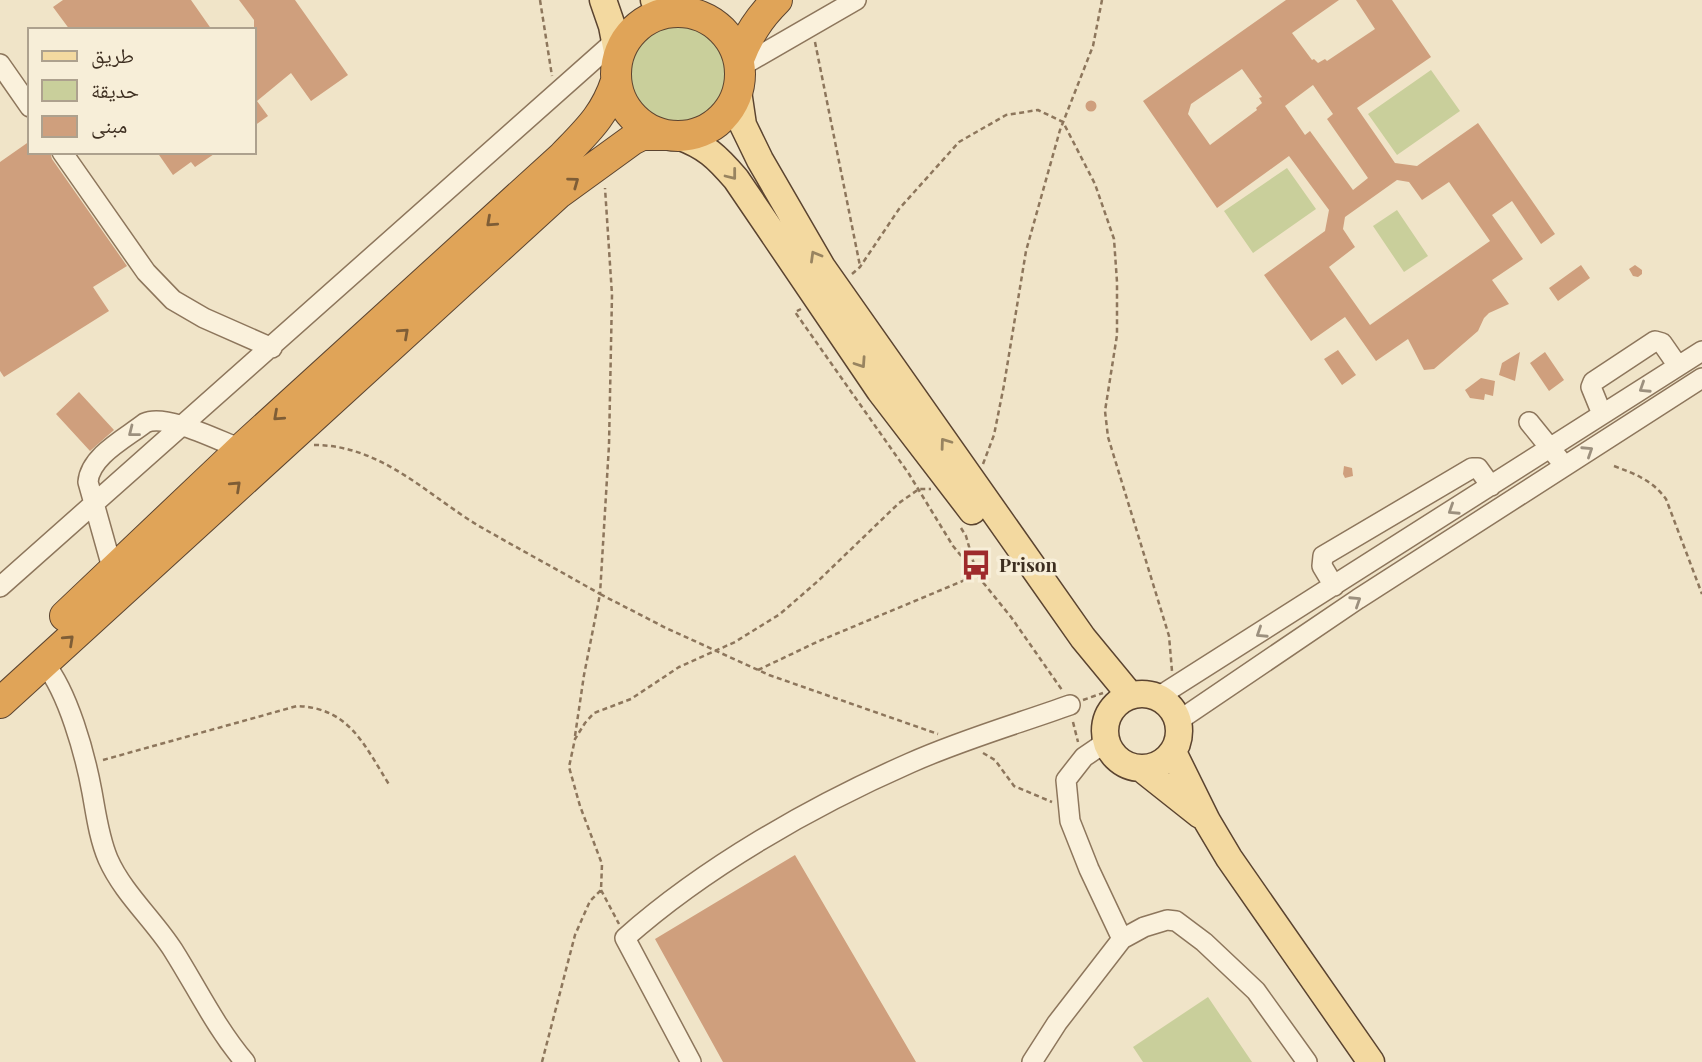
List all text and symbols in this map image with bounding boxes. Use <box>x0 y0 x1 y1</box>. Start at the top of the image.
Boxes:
legend <box>28 28 256 154</box>
text: طريق <box>91 40 134 69</box>
text: حديقة <box>91 75 139 103</box>
text: مبنى <box>91 110 127 139</box>
one-way arrow <box>724 168 737 180</box>
one-way arrow <box>566 178 579 190</box>
one-way arrow <box>486 213 499 226</box>
one-way arrow <box>811 251 824 264</box>
one-way arrow <box>396 329 409 341</box>
one-way arrow <box>853 355 865 368</box>
one-way arrow <box>1639 379 1652 392</box>
one-way arrow <box>273 407 286 420</box>
one-way arrow <box>128 424 141 437</box>
one-way arrow <box>941 438 953 451</box>
one-way arrow <box>1581 446 1594 459</box>
one-way arrow <box>228 482 241 494</box>
one-way arrow <box>1448 502 1461 515</box>
bus stop icon: Prison <box>959 548 993 582</box>
place label: Prison <box>999 551 1058 577</box>
one-way arrow <box>1348 597 1361 609</box>
one-way arrow <box>1256 624 1269 637</box>
one-way arrow <box>61 636 74 648</box>

